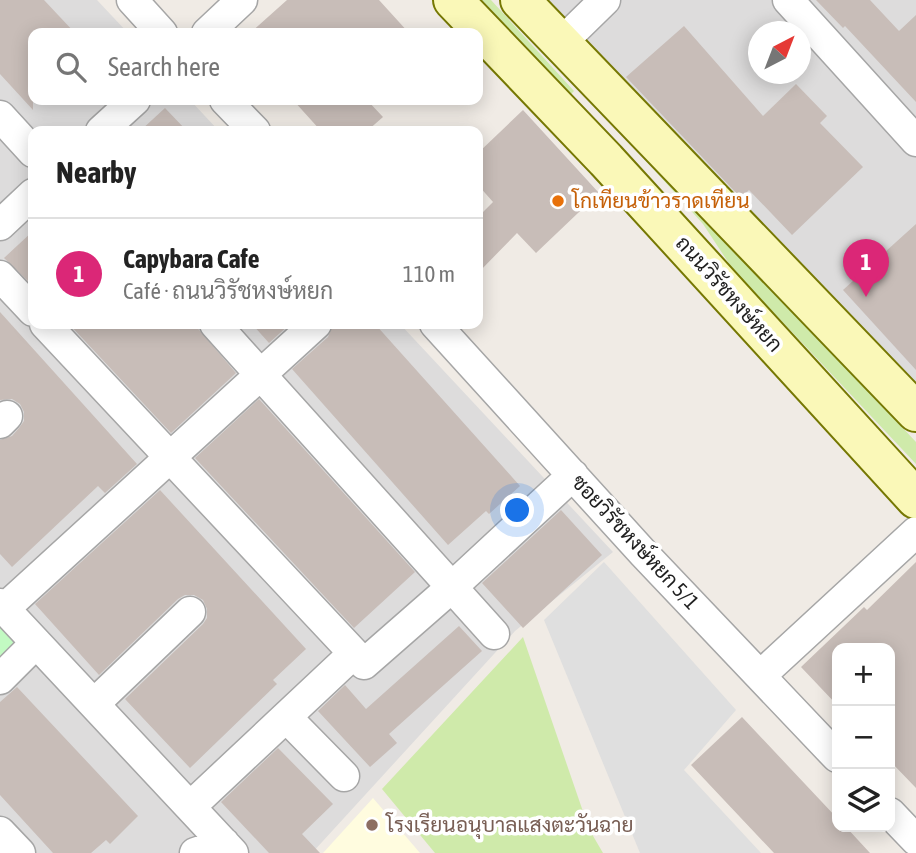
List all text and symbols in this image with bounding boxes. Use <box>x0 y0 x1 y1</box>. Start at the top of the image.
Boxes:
north arrow <box>748 21 811 84</box>
search box <box>28 28 483 105</box>
icon: search <box>52 48 90 86</box>
text: Search here <box>108 52 220 82</box>
text: Nearby <box>56 155 136 189</box>
place label: โกเทียนข้าวราดเทียน <box>571 188 750 212</box>
marker: โกเทียนข้าวราดเทียน <box>550 193 566 209</box>
street label: ถนนวิรัชหงษ์หยก <box>672 230 789 356</box>
pin: 1 <box>843 239 889 297</box>
text: Capybara Cafe <box>123 244 260 274</box>
text: 1 <box>74 261 84 287</box>
text: 110 m <box>403 261 455 287</box>
text: Café · ถนนวิรัชหงษ์หยก <box>123 278 333 304</box>
street label: ซอยวิรัชหงษ์หยก 5/1 <box>567 468 705 614</box>
your location <box>500 493 534 527</box>
map controls <box>832 643 895 832</box>
button: + <box>832 643 895 706</box>
button: − <box>832 706 895 769</box>
button: layers <box>832 769 895 832</box>
place label: โรงเรียนอนุบาลแสงตะวันฉาย <box>385 812 633 839</box>
marker: โรงเรียนอนุบาลแสงตะวันฉาย <box>364 817 380 833</box>

